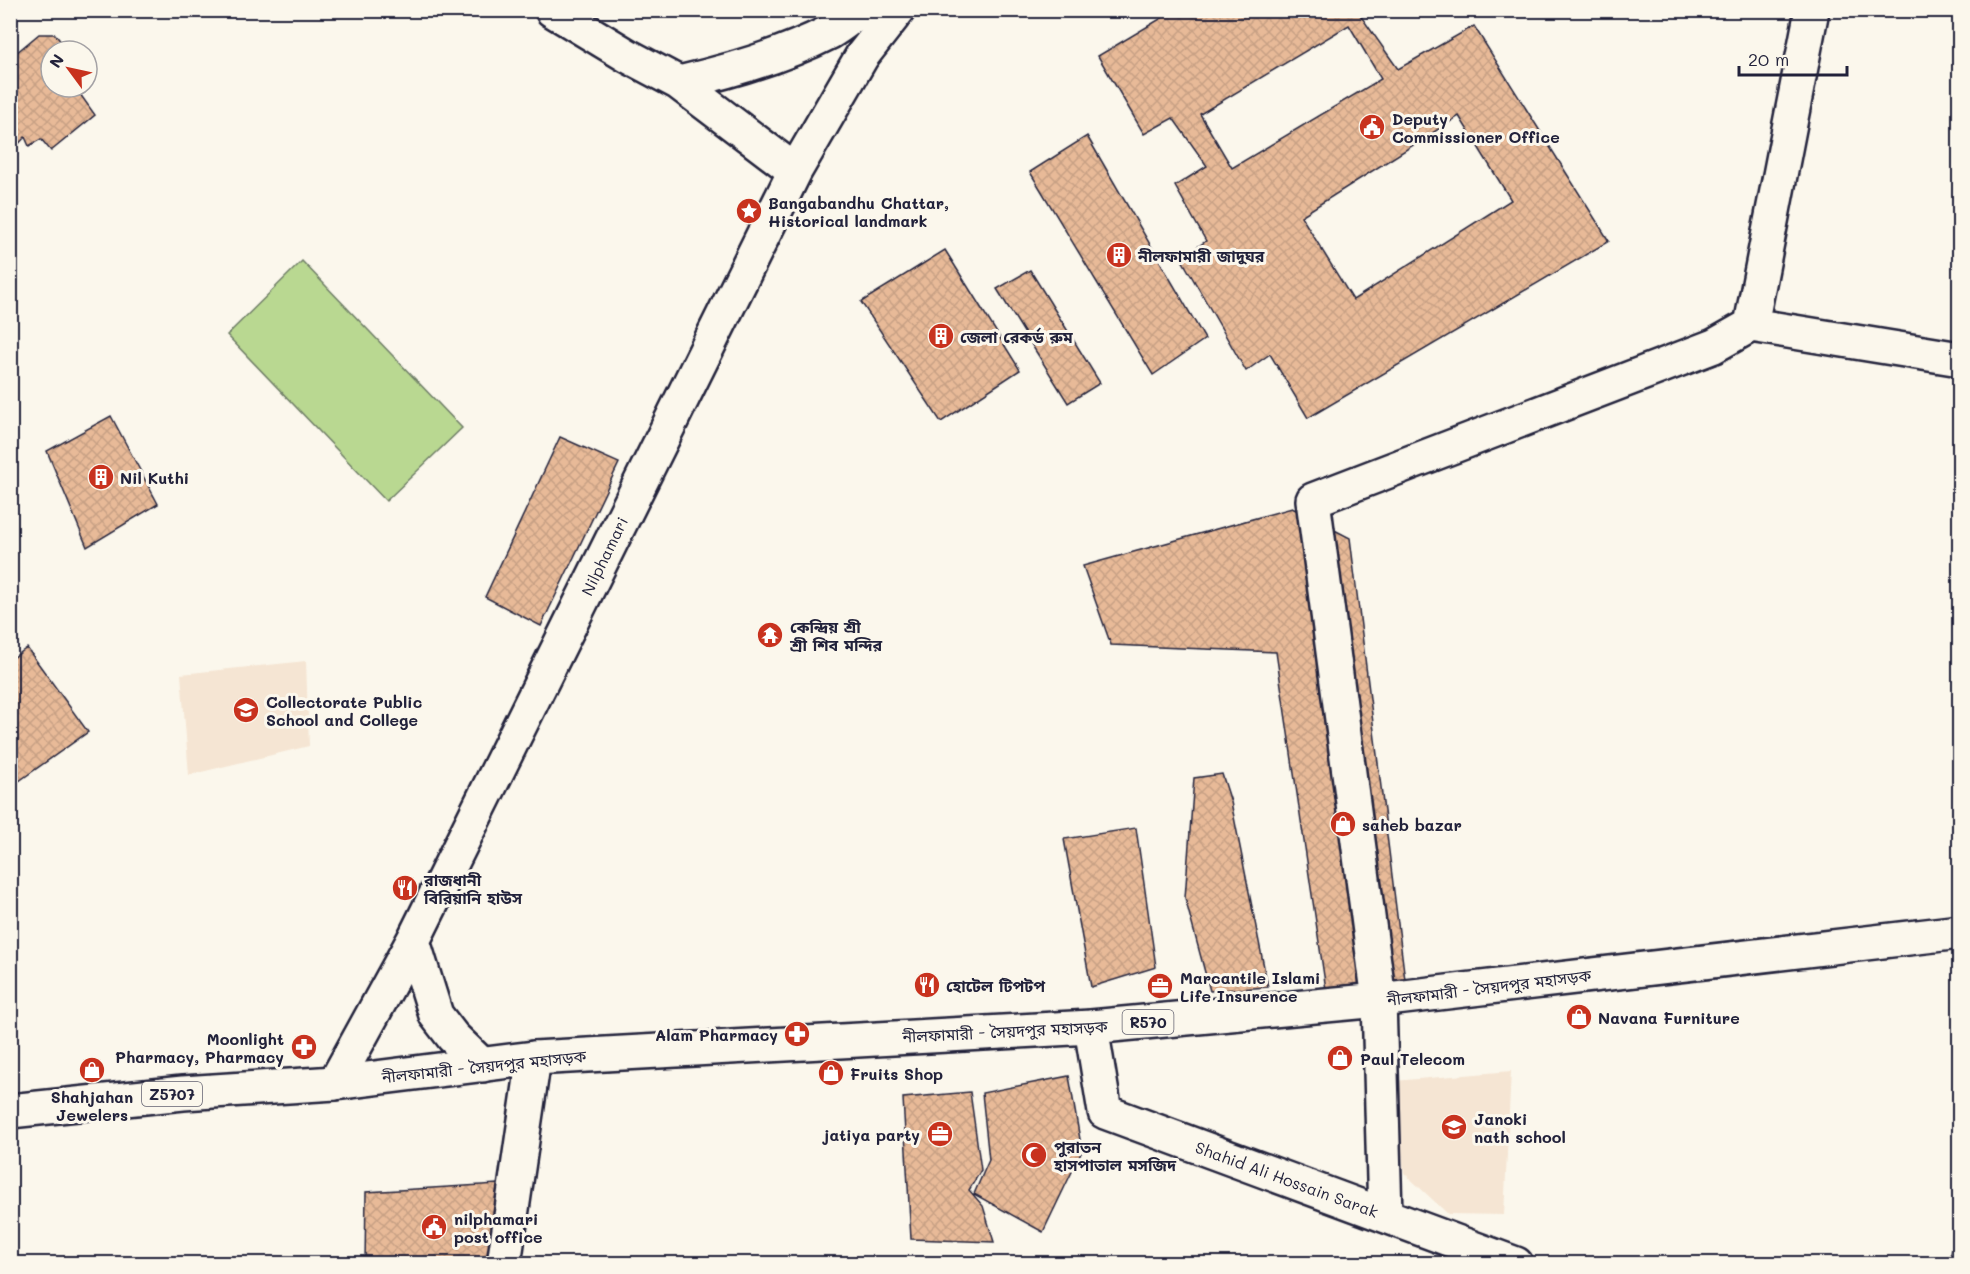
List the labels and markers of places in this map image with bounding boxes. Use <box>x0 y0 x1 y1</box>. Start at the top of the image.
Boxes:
place label: Deputy Commissioner Office <box>1392 108 1560 147</box>
public building icon: Deputy Commissioner Office <box>1357 112 1387 142</box>
place label: Bangabandhu Chattar, Historical landmark <box>768 192 949 231</box>
place icon: Bangabandhu Chattar, Historical landmark <box>734 196 764 226</box>
building icon: নীলফামারী জাদুঘর <box>1104 240 1134 270</box>
place label: নীলফামারী জাদুঘর <box>1137 245 1265 266</box>
building icon: জেলা রেকর্ড রুম <box>926 321 956 351</box>
place label: জেলা রেকর্ড রুম <box>960 326 1074 347</box>
building icon: Nil Kuthi <box>86 462 116 492</box>
place label: Nil Kuthi <box>120 467 189 488</box>
place label: কেন্দ্রিয় শ্রী শ্রী শিব মন্দির <box>789 616 883 655</box>
temple icon: কেন্দ্রিয় শ্রী শ্রী শিব মন্দির <box>755 620 785 650</box>
place label: Collectorate Public School and College <box>266 691 422 730</box>
school or university icon: Collectorate Public School and College <box>231 695 261 725</box>
shop icon: saheb bazar <box>1328 809 1358 839</box>
place label: saheb bazar <box>1362 814 1462 835</box>
place label: রাজধানী বিরিয়ানি হাউস <box>423 869 523 908</box>
restaurant icon: রাজধানী বিরিয়ানি হাউস <box>390 873 420 903</box>
place label: Marcantile Islami Life Insurence <box>1180 967 1320 1006</box>
restaurant icon: হোটেল টিপটপ <box>912 970 942 1000</box>
office icon: Marcantile Islami Life Insurence <box>1145 971 1175 1001</box>
place label: হোটেল টিপটপ <box>946 975 1045 996</box>
shop icon: Navana Furniture <box>1564 1002 1594 1032</box>
place label: Navana Furniture <box>1598 1007 1740 1028</box>
pharmacy icon: Alam Pharmacy <box>782 1019 812 1049</box>
place label: Alam Pharmacy <box>655 1024 778 1045</box>
place label: Moonlight Pharmacy, Pharmacy <box>115 1028 284 1067</box>
pharmacy icon: Moonlight Pharmacy, Pharmacy <box>289 1032 319 1062</box>
shop icon: Paul Telecom <box>1325 1043 1355 1073</box>
place label: Paul Telecom <box>1360 1048 1465 1069</box>
shop icon: Shahjahan Jewelers <box>77 1055 107 1085</box>
shop icon: Fruits Shop <box>816 1058 846 1088</box>
place label: Fruits Shop <box>850 1063 943 1084</box>
place label: Shahjahan Jewelers <box>51 1086 133 1125</box>
place label: Janoki nath school <box>1474 1108 1566 1147</box>
school or university icon: Janoki nath school <box>1439 1112 1469 1142</box>
office icon: jatiya party <box>925 1119 955 1149</box>
place label: jatiya party <box>821 1124 920 1145</box>
place label: পুরাতন হাসপাতাল মসজিদ <box>1053 1136 1177 1175</box>
mosque icon: পুরাতন হাসপাতাল মসজিদ <box>1019 1140 1049 1170</box>
place label: nilphamari post office <box>454 1208 543 1247</box>
public building icon: nilphamari post office <box>419 1212 449 1242</box>

